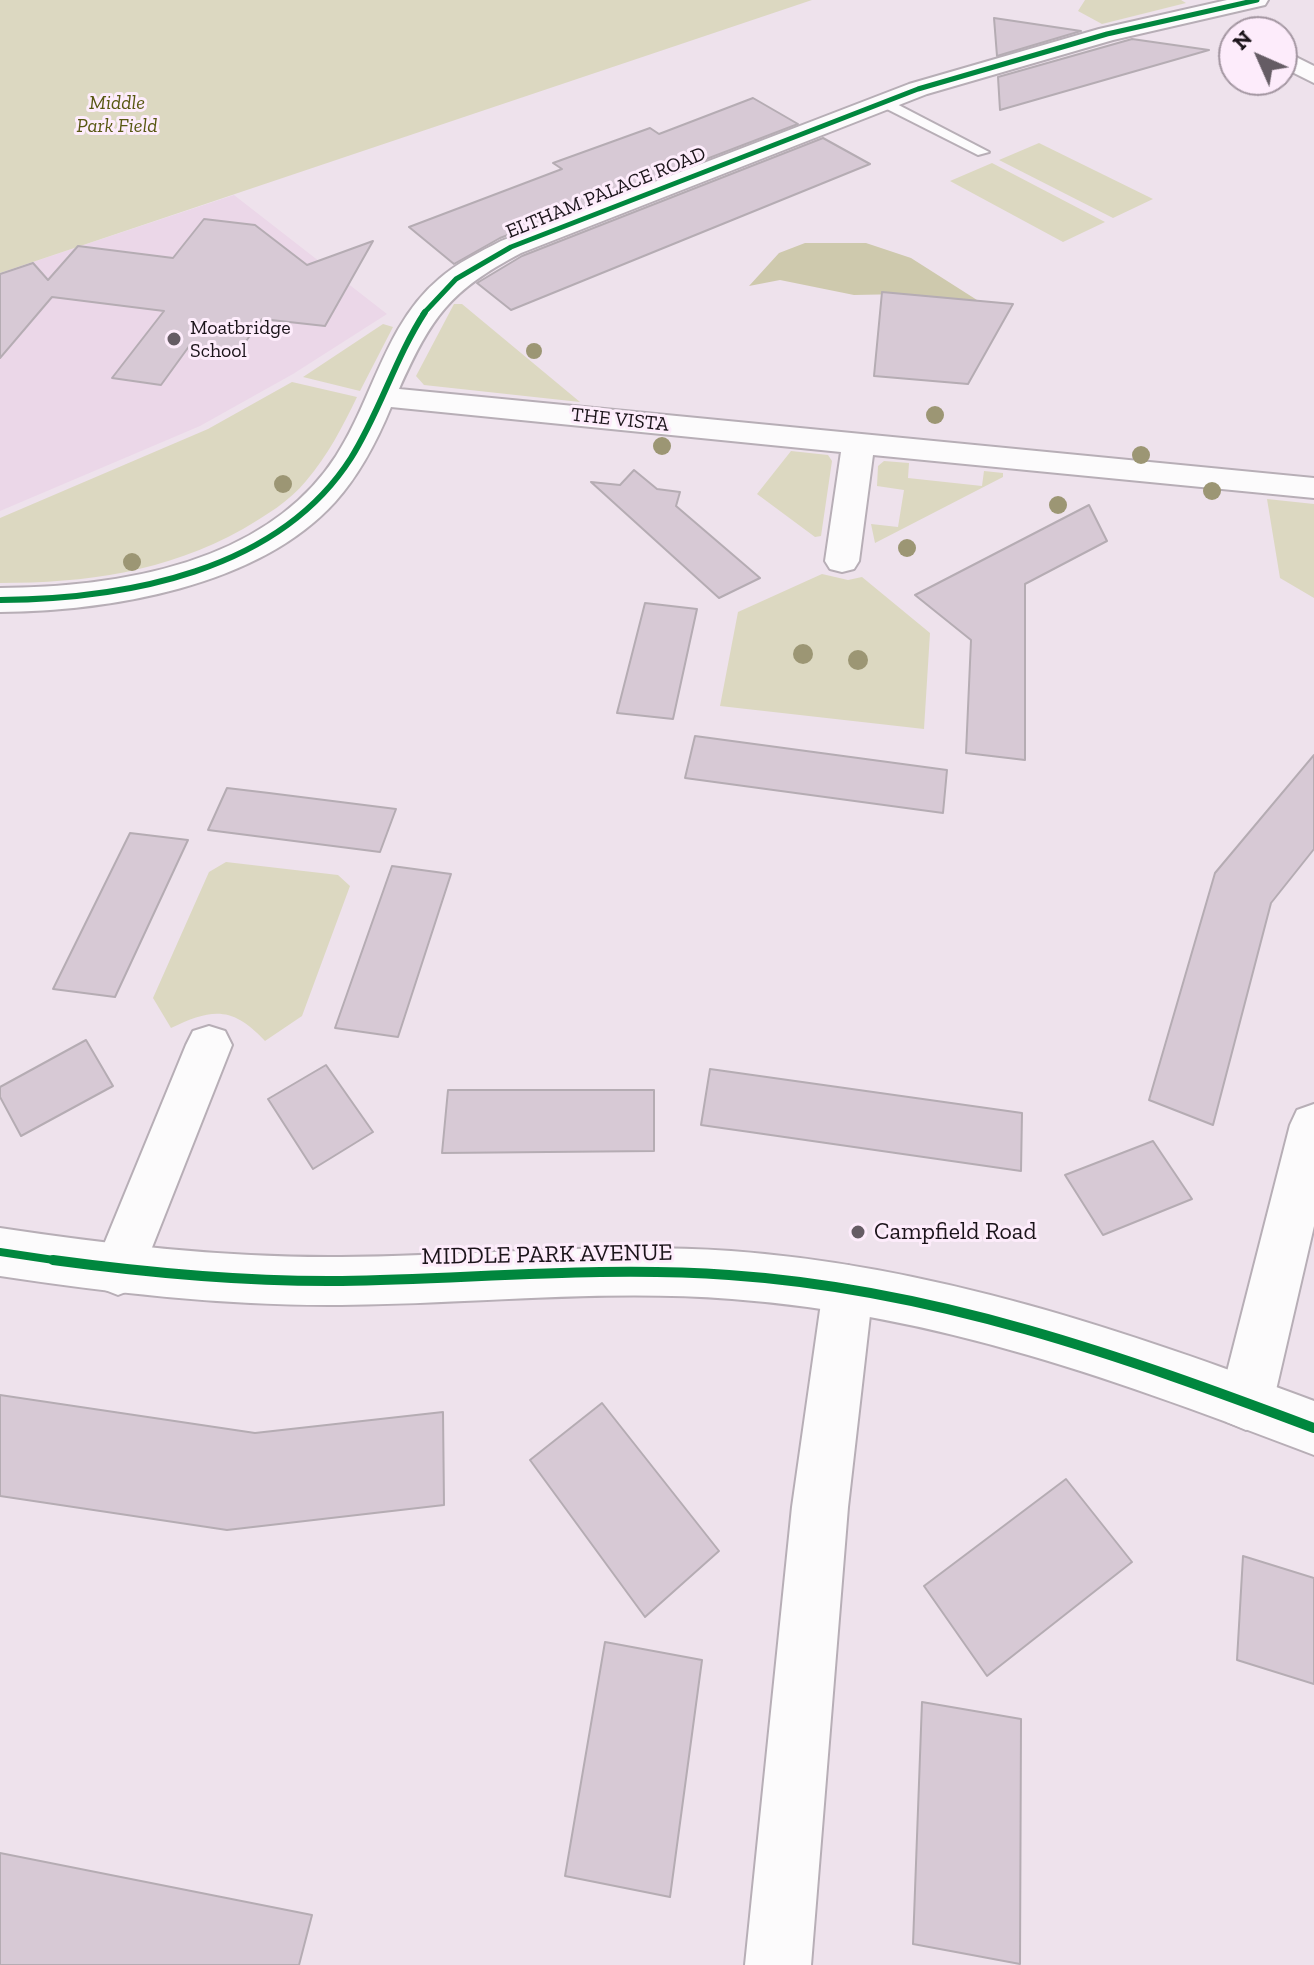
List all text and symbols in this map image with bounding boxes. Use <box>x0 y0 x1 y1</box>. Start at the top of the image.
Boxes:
north arrow <box>1218 16 1298 96</box>
text: N <box>1227 25 1258 56</box>
park label: Middle Park Field <box>77 91 157 138</box>
street label: ELTHAM PALACE ROAD <box>503 142 709 244</box>
place label: Moatbridge School <box>190 316 291 363</box>
marker: Moatbridge School <box>165 330 183 348</box>
street label: THE VISTA <box>570 403 670 437</box>
place label: Campfield Road <box>874 1218 1037 1246</box>
marker: Campfield Road <box>849 1223 867 1241</box>
street label: MIDDLE PARK AVENUE <box>421 1238 673 1272</box>

